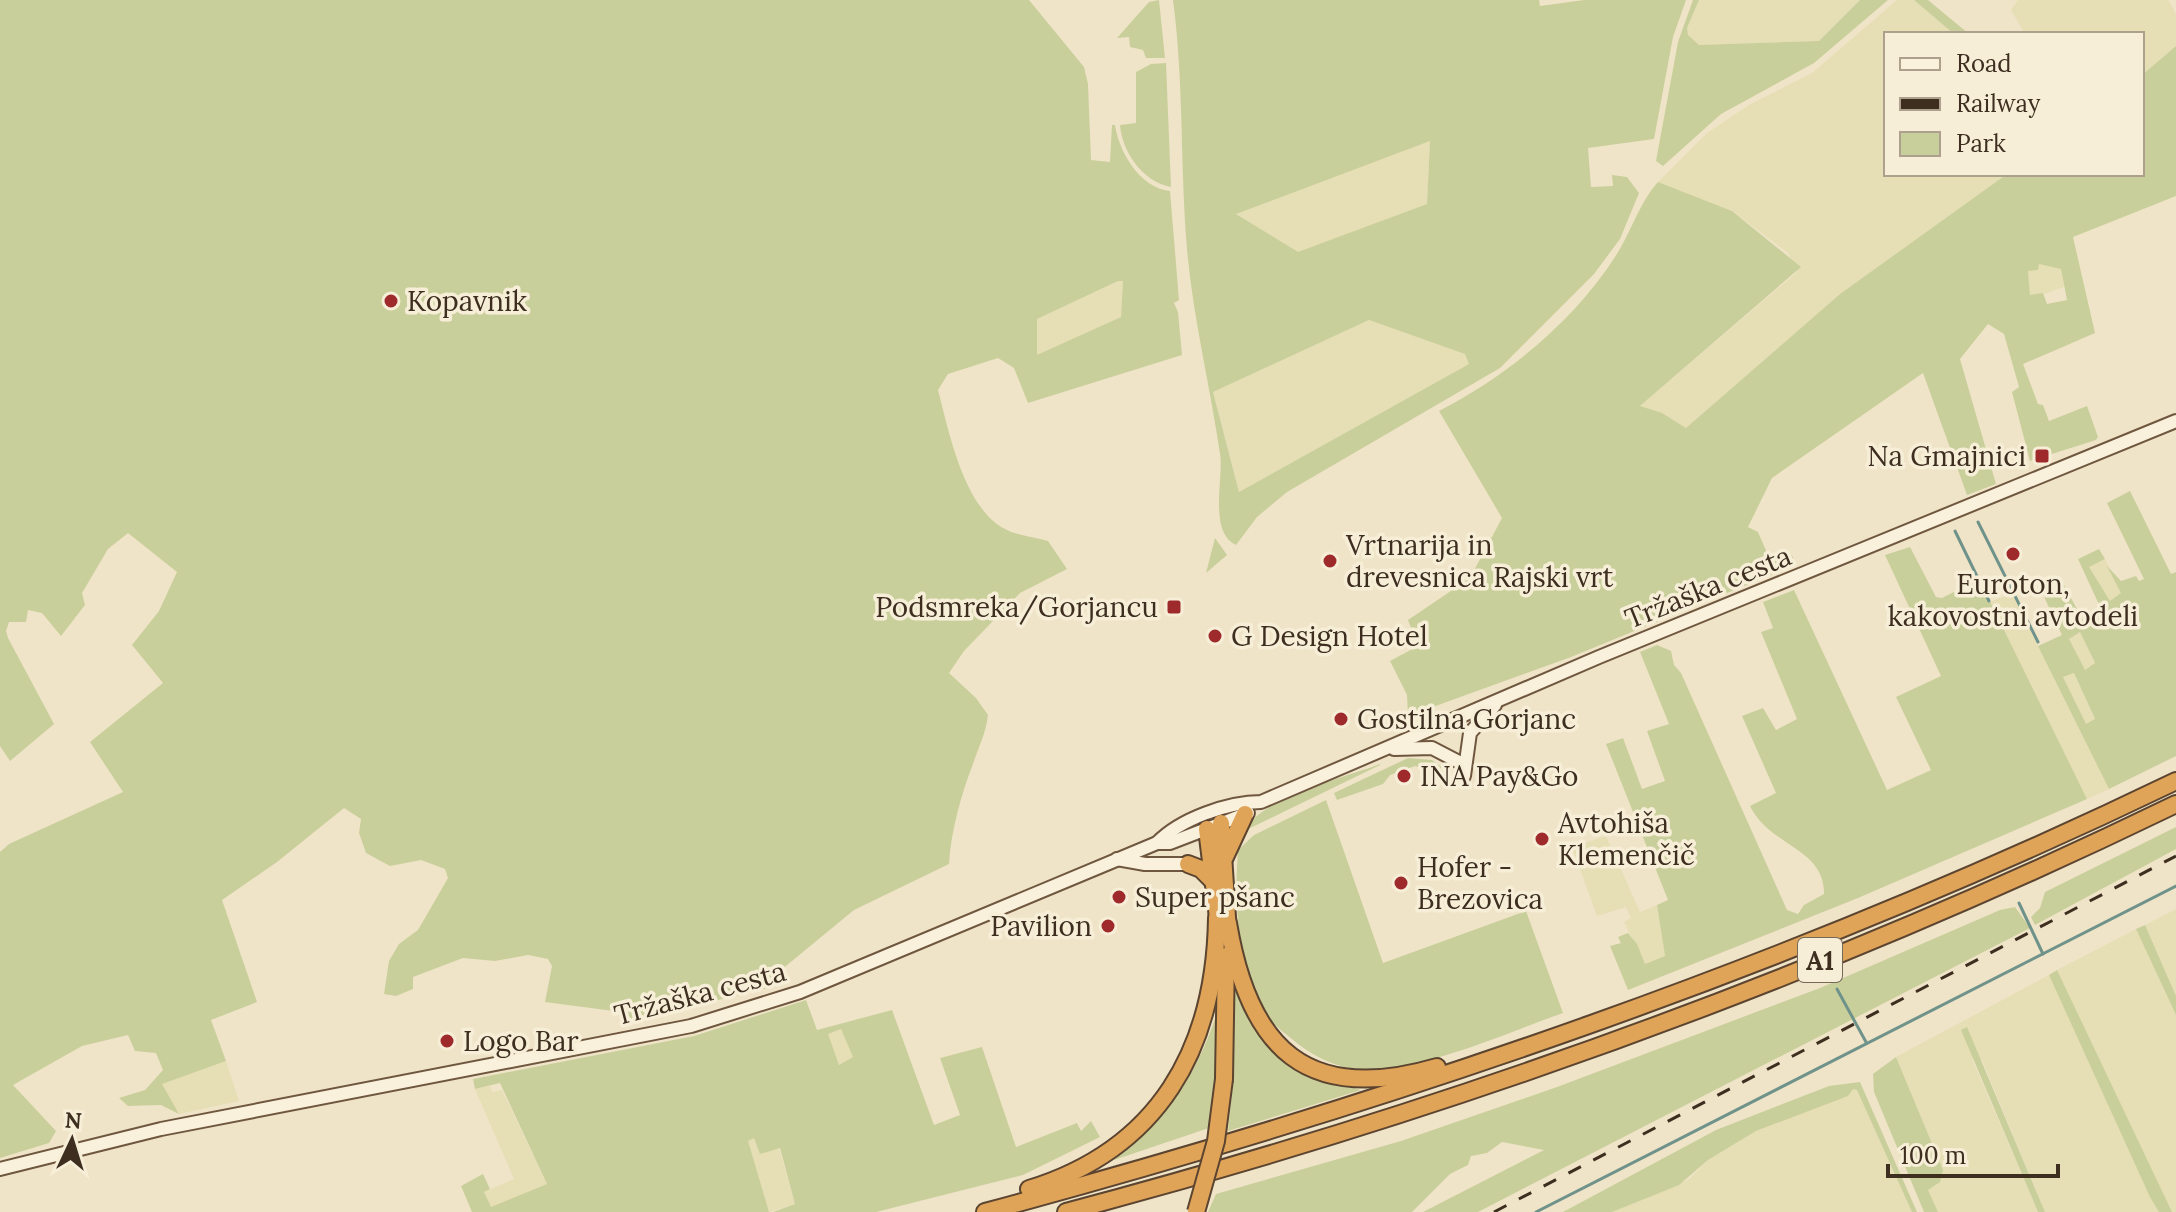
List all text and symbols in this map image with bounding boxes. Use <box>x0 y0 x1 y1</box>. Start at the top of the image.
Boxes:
legend <box>1884 32 2144 176</box>
text: Road <box>1956 48 2012 79</box>
text: Railway <box>1956 88 2041 119</box>
text: Park <box>1956 128 2006 159</box>
place label: Kopavnik <box>407 283 527 319</box>
marker: Kopavnik <box>382 292 400 310</box>
place label: Na Gmajnici <box>1867 438 2026 474</box>
marker: Na Gmajnici <box>2033 447 2051 465</box>
place label: Vrtnarija in drevesnica Rajski vrt <box>1345 527 1613 595</box>
street label: Tržaška cesta <box>1619 537 1797 637</box>
marker: Euroton, kakovostni avtodeli <box>2004 545 2022 563</box>
marker: Vrtnarija in drevesnica Rajski vrt <box>1321 552 1339 570</box>
place label: Euroton, kakovostni avtodeli <box>1888 566 2138 634</box>
place label: Podsmreka/Gorjancu <box>875 589 1158 625</box>
marker: Podsmreka/Gorjancu <box>1165 598 1183 616</box>
place label: G Design Hotel <box>1231 618 1428 654</box>
marker: G Design Hotel <box>1206 627 1224 645</box>
place label: Gostilna Gorjanc <box>1357 701 1576 737</box>
marker: Gostilna Gorjanc <box>1332 710 1350 728</box>
place label: INA Pay&Go <box>1420 758 1578 794</box>
marker: INA Pay&Go <box>1395 767 1413 785</box>
place label: Avtohiša Klemenčič <box>1557 805 1695 873</box>
marker: Avtohiša Klemenčič <box>1533 830 1551 848</box>
place label: Hofer - Brezovica <box>1417 849 1543 917</box>
marker: Hofer - Brezovica <box>1392 874 1410 892</box>
place label: Super pšanc <box>1135 879 1295 915</box>
marker: Super pšanc <box>1110 888 1128 906</box>
place label: Pavilion <box>990 908 1092 944</box>
marker: Pavilion <box>1099 917 1117 935</box>
road number: A1 <box>1798 938 1842 982</box>
street label: Tržaška cesta <box>610 953 790 1033</box>
place label: Logo Bar <box>463 1023 579 1059</box>
marker: Logo Bar <box>438 1032 456 1050</box>
north arrow <box>32 1100 112 1180</box>
text: N <box>64 1105 83 1135</box>
scale bar <box>1888 1128 2058 1178</box>
text: 100 m <box>1900 1140 1966 1171</box>

